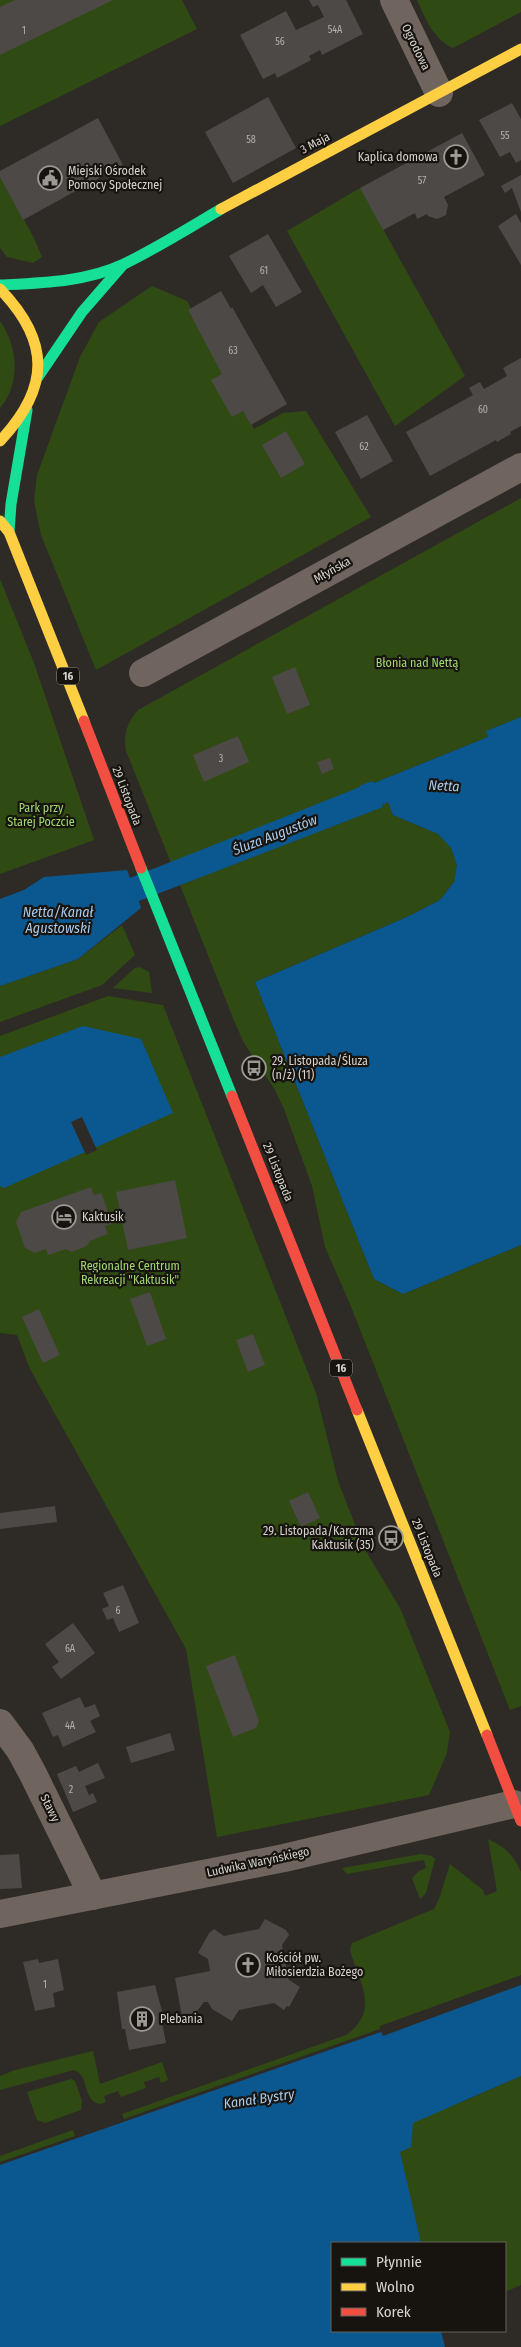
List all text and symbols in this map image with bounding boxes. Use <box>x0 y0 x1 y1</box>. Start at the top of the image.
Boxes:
street label: Ogrodowa <box>399 22 433 72</box>
house number: 54A <box>328 24 343 36</box>
house number: 1 <box>22 25 26 37</box>
house number: 56 <box>275 36 285 48</box>
street label: 3 Maja <box>298 129 332 157</box>
house number: 55 <box>500 130 510 142</box>
house number: 58 <box>246 134 256 146</box>
church icon: Kaplica domowa <box>443 144 469 170</box>
place label: Kaplica domowa <box>358 150 438 164</box>
place label: Miejski Ośrodek Pomocy Społecznej <box>68 164 162 192</box>
public building icon: Miejski Ośrodek Pomocy Społecznej <box>37 165 63 191</box>
house number: 57 <box>418 175 426 187</box>
house number: 61 <box>260 265 268 277</box>
house number: 63 <box>228 345 238 357</box>
house number: 60 <box>478 404 488 416</box>
house number: 62 <box>359 441 369 453</box>
street label: Młyńska <box>311 554 353 586</box>
park label: Błonia nad Nettą <box>376 656 458 670</box>
road number: 16 <box>57 668 79 684</box>
house number: 3 <box>219 753 224 765</box>
street label: 29 Listopada <box>109 765 145 827</box>
water label: Netta <box>428 777 460 795</box>
park label: Park przy Starej Poczcie <box>7 801 75 829</box>
water label: Śluza Augustów <box>229 810 321 859</box>
water label: Netta/Kanał Agustowski <box>23 904 95 937</box>
place label: 29. Listopada/Śluza (n/ż) (11) <box>272 1053 368 1082</box>
bus stop icon: 29. Listopada/Śluza (n/ż) (11) <box>241 1055 267 1081</box>
street label: 29 Listopada <box>260 1141 296 1203</box>
hotel icon: Kaktusik <box>51 1204 77 1230</box>
place label: Kaktusik <box>82 1210 124 1224</box>
park label: Regionalne Centrum Rekreacji "Kaktusik" <box>80 1259 180 1287</box>
road number: 16 <box>330 1360 352 1376</box>
street label: 29 Listopada <box>409 1517 445 1579</box>
place label: 29. Listopada/Karczma Kaktusik (35) <box>263 1524 374 1552</box>
bus stop icon: 29. Listopada/Karczma Kaktusik (35) <box>378 1525 404 1551</box>
house number: 6 <box>116 1605 121 1617</box>
house number: 6A <box>65 1643 76 1655</box>
house number: 4A <box>65 1720 76 1732</box>
house number: 2 <box>69 1784 74 1796</box>
street label: Stawy <box>37 1792 63 1825</box>
street label: Ludwika Waryńskiego <box>205 1844 311 1880</box>
place label: Kościół pw. Miłosierdzia Bożego <box>266 1951 363 1979</box>
church icon: Kościół pw. Miłosierdzia Bożego <box>235 1952 261 1978</box>
house number: 1 <box>43 1979 47 1991</box>
building icon: Plebania <box>129 2006 155 2032</box>
place label: Plebania <box>160 2012 203 2026</box>
water label: Kanał Bystry <box>222 2086 296 2112</box>
legend <box>331 2242 506 2332</box>
text: Płynnie <box>376 2253 422 2271</box>
text: Wolno <box>376 2278 415 2296</box>
text: Korek <box>376 2303 411 2321</box>

